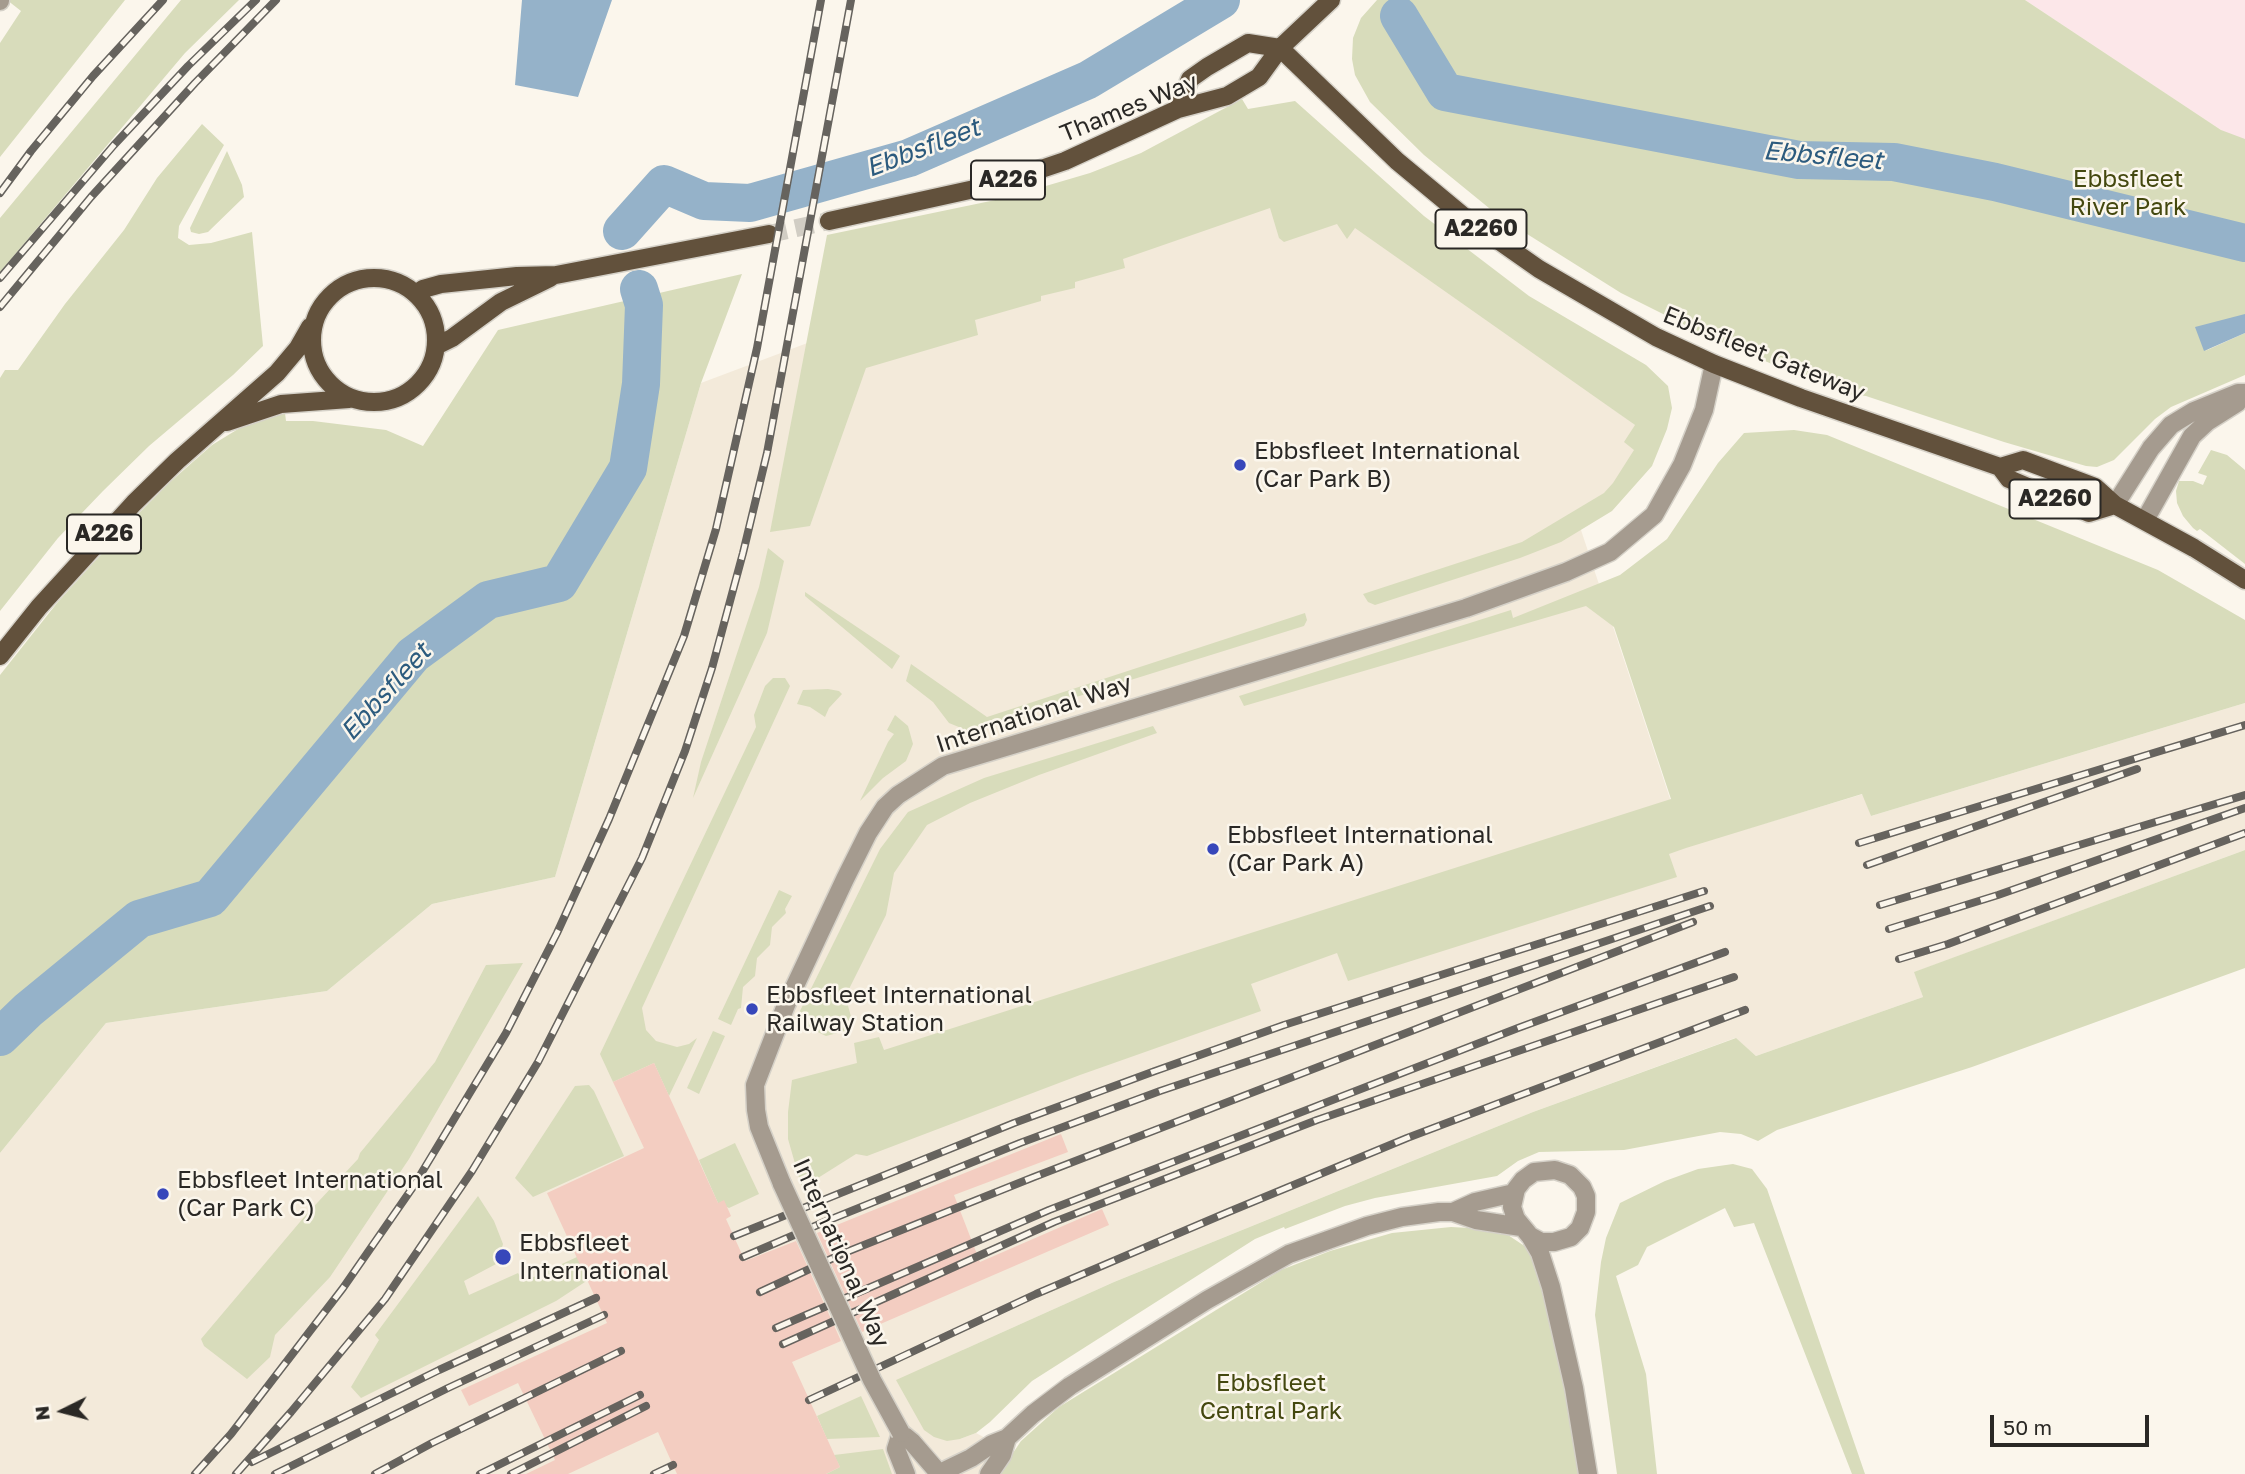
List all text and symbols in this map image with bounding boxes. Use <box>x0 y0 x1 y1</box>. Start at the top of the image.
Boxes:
street label: Thames Way <box>1056 67 1202 149</box>
water label: Ebbsfleet <box>862 112 984 184</box>
water label: Ebbsfleet <box>1762 135 1884 177</box>
road number: A226 <box>971 160 1045 200</box>
park label: Ebbsfleet River Park <box>2070 165 2186 221</box>
road number: A2260 <box>1436 210 1526 248</box>
street label: Ebbsfleet Gateway <box>1659 300 1869 408</box>
place label: Ebbsfleet International (Car Park B) <box>1254 437 1520 493</box>
marker: Ebbsfleet International (Car Park B) <box>1232 457 1248 473</box>
road number: A2260 <box>2010 480 2100 519</box>
road number: A226 <box>67 514 141 554</box>
water label: Ebbsfleet <box>334 637 438 747</box>
street label: International Way <box>933 669 1135 759</box>
place label: Ebbsfleet International (Car Park A) <box>1227 821 1493 877</box>
marker: Ebbsfleet International (Car Park A) <box>1205 841 1221 857</box>
place label: Ebbsfleet International Railway Station <box>766 981 1032 1037</box>
marker: Ebbsfleet International Railway Station <box>744 1001 760 1017</box>
street label: International Way <box>786 1154 896 1352</box>
place label: Ebbsfleet International (Car Park C) <box>177 1166 443 1222</box>
marker: Ebbsfleet International (Car Park C) <box>155 1186 171 1202</box>
place label: Ebbsfleet International <box>519 1229 668 1285</box>
marker: Ebbsfleet International <box>493 1247 513 1267</box>
park label: Ebbsfleet Central Park <box>1200 1369 1342 1425</box>
north arrow <box>28 1376 98 1446</box>
scale bar <box>1993 1400 2152 1444</box>
text: N <box>29 1405 54 1422</box>
text: 50 m <box>2003 1414 2052 1440</box>

